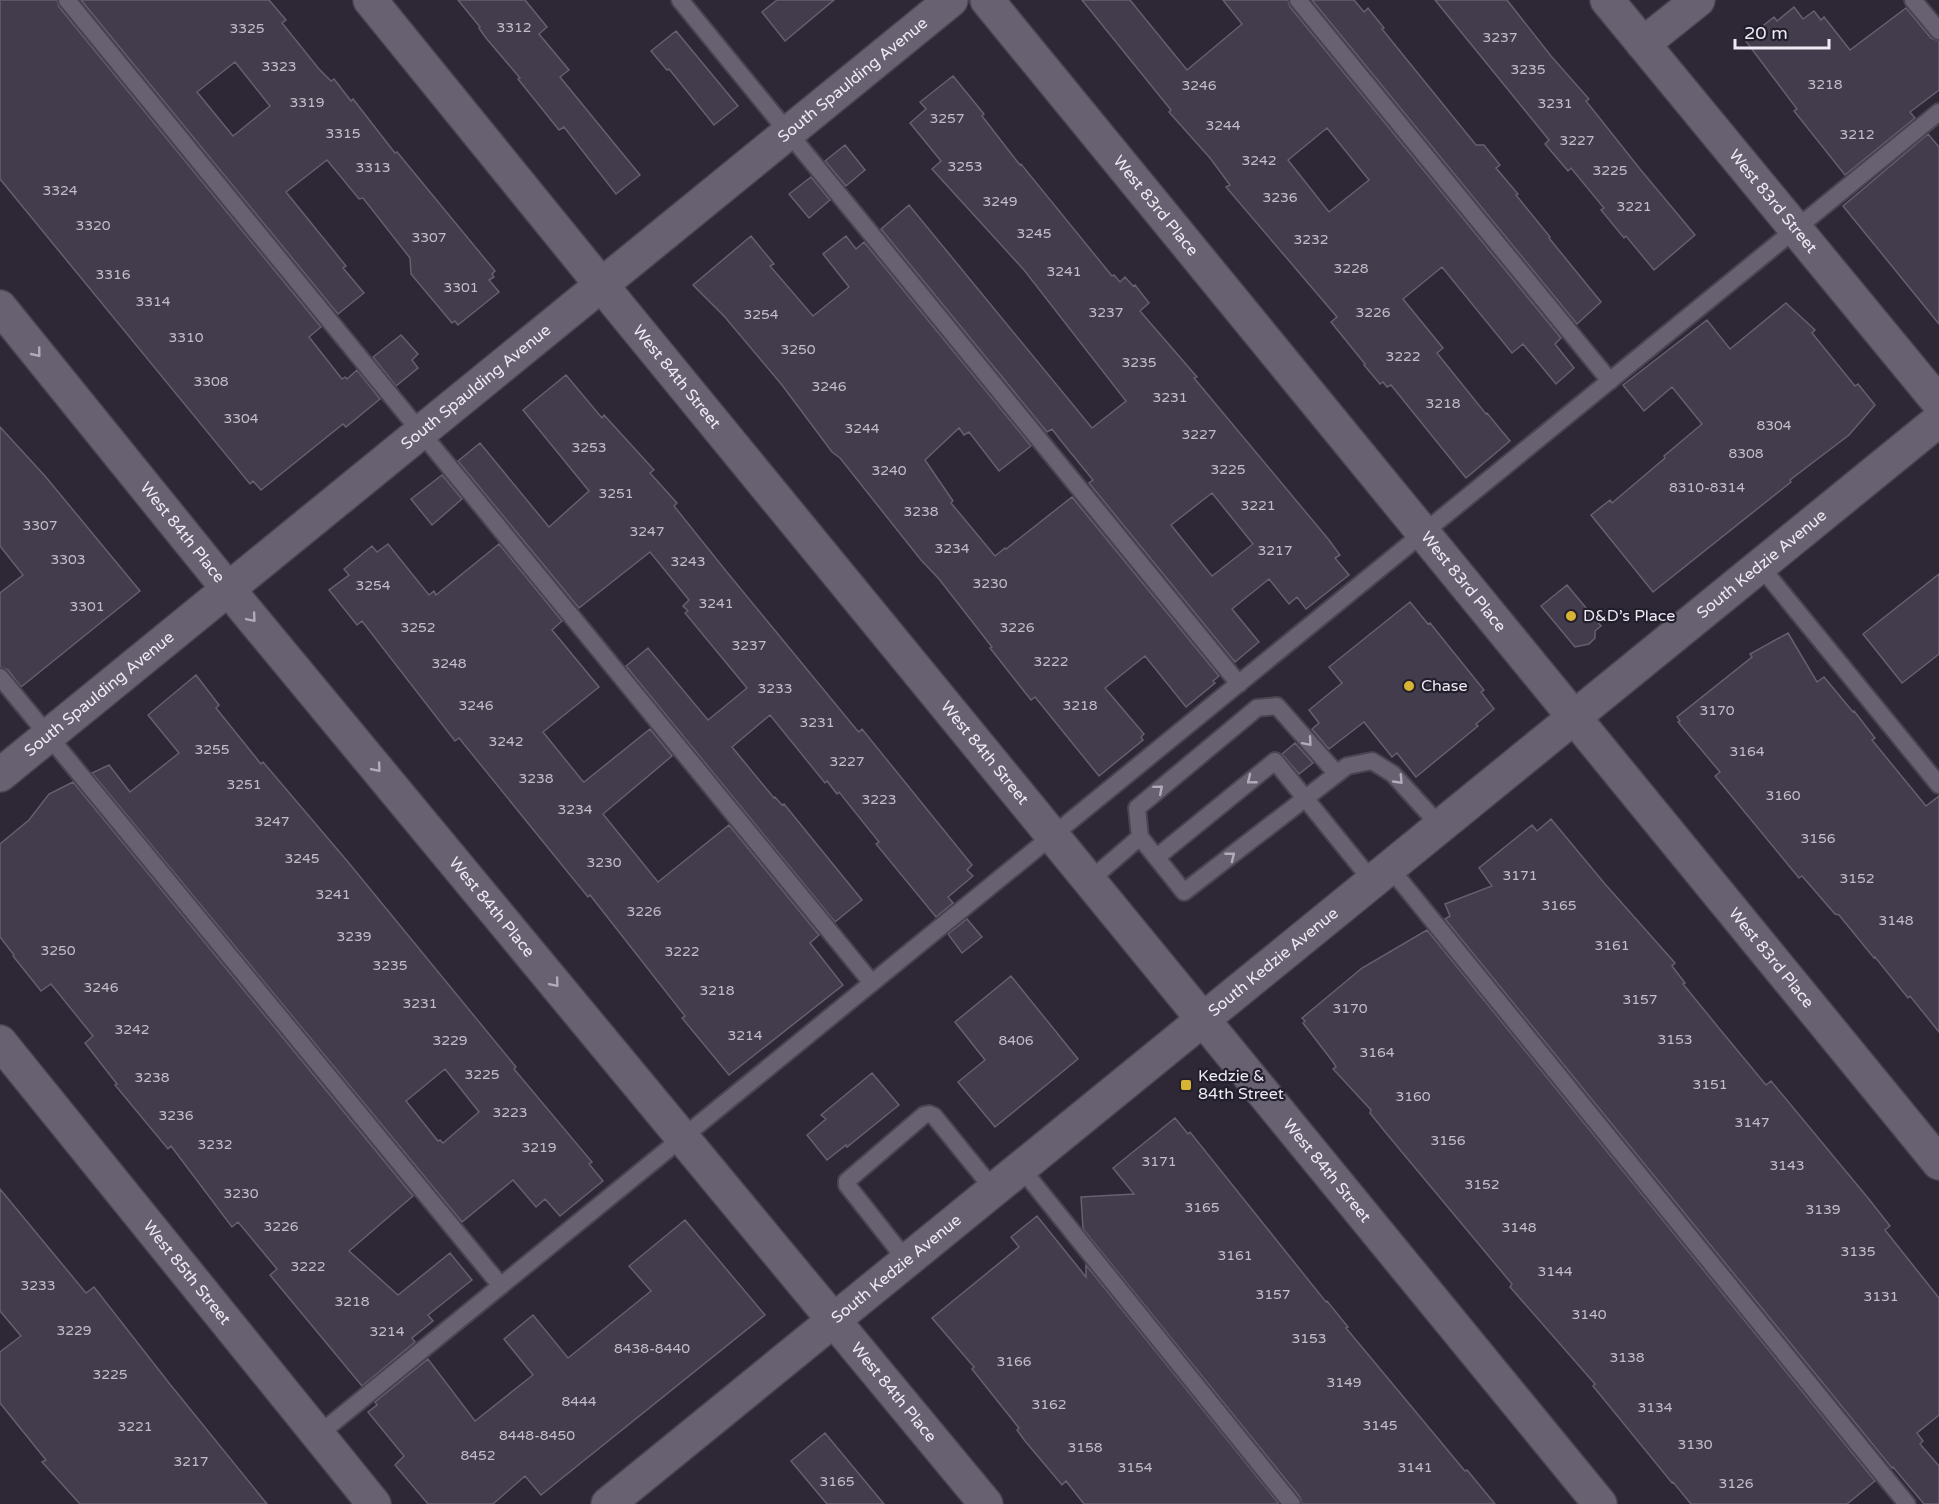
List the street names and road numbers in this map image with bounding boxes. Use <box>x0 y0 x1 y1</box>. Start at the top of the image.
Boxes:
street label: South Spaulding Avenue <box>774 13 932 147</box>
street label: West 83rd Street <box>1724 145 1822 257</box>
street label: West 83rd Place <box>1109 152 1202 260</box>
street label: South Spaulding Avenue <box>397 320 555 454</box>
street label: West 84th Street <box>628 321 725 433</box>
street label: West 84th Place <box>136 478 229 587</box>
street label: South Kedzie Avenue <box>1693 506 1831 623</box>
street label: West 83rd Place <box>1416 528 1510 636</box>
street label: South Spaulding Avenue <box>20 627 178 761</box>
street label: West 84th Street <box>936 697 1033 809</box>
street label: West 84th Place <box>445 853 539 961</box>
street label: South Kedzie Avenue <box>1204 903 1342 1021</box>
street label: West 83rd Place <box>1724 904 1818 1012</box>
street label: West 84th Street <box>1278 1115 1375 1227</box>
street label: South Kedzie Avenue <box>827 1210 965 1328</box>
street label: West 85th Street <box>139 1217 235 1329</box>
street label: West 84th Place <box>846 1338 941 1447</box>

